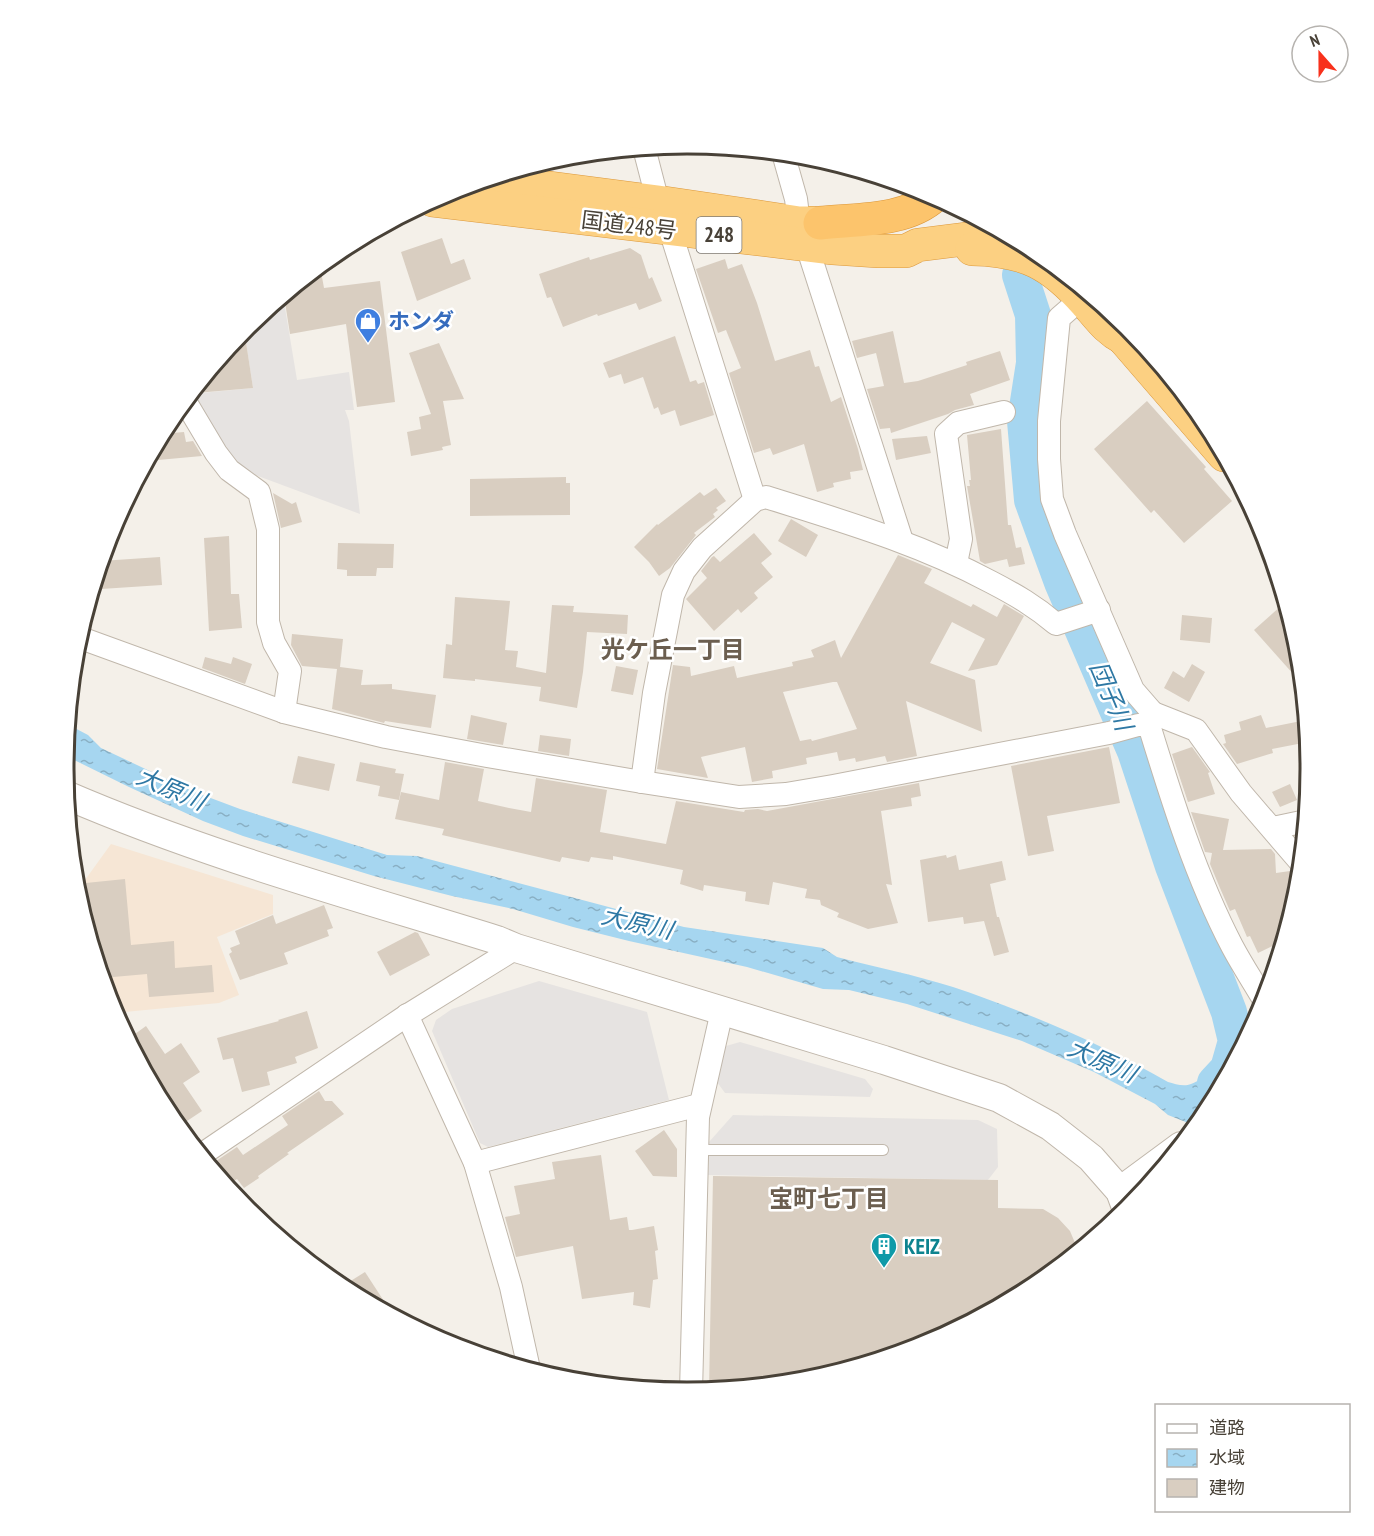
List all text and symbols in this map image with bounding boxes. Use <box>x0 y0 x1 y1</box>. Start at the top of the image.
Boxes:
north arrow <box>1290 24 1350 84</box>
text: N <box>1307 29 1322 51</box>
street label: 国道248号 <box>580 205 678 245</box>
road number: 248 <box>696 217 742 253</box>
shop icon: ホンダ <box>353 306 383 344</box>
place label: ホンダ <box>388 307 454 335</box>
district label: 光ケ丘一丁目 <box>601 634 745 665</box>
water label: 団子川 <box>1083 657 1141 738</box>
water label: 大原川 <box>132 760 213 818</box>
water label: 大原川 <box>599 899 679 946</box>
water label: 大原川 <box>1063 1032 1144 1091</box>
district label: 宝町七丁目 <box>769 1183 889 1214</box>
building icon: KEIZ <box>869 1231 899 1269</box>
place label: KEIZ <box>904 1232 940 1260</box>
legend <box>1155 1404 1350 1512</box>
text: 道路 <box>1209 1416 1245 1439</box>
text: 水域 <box>1209 1446 1245 1469</box>
text: 建物 <box>1209 1476 1245 1499</box>

